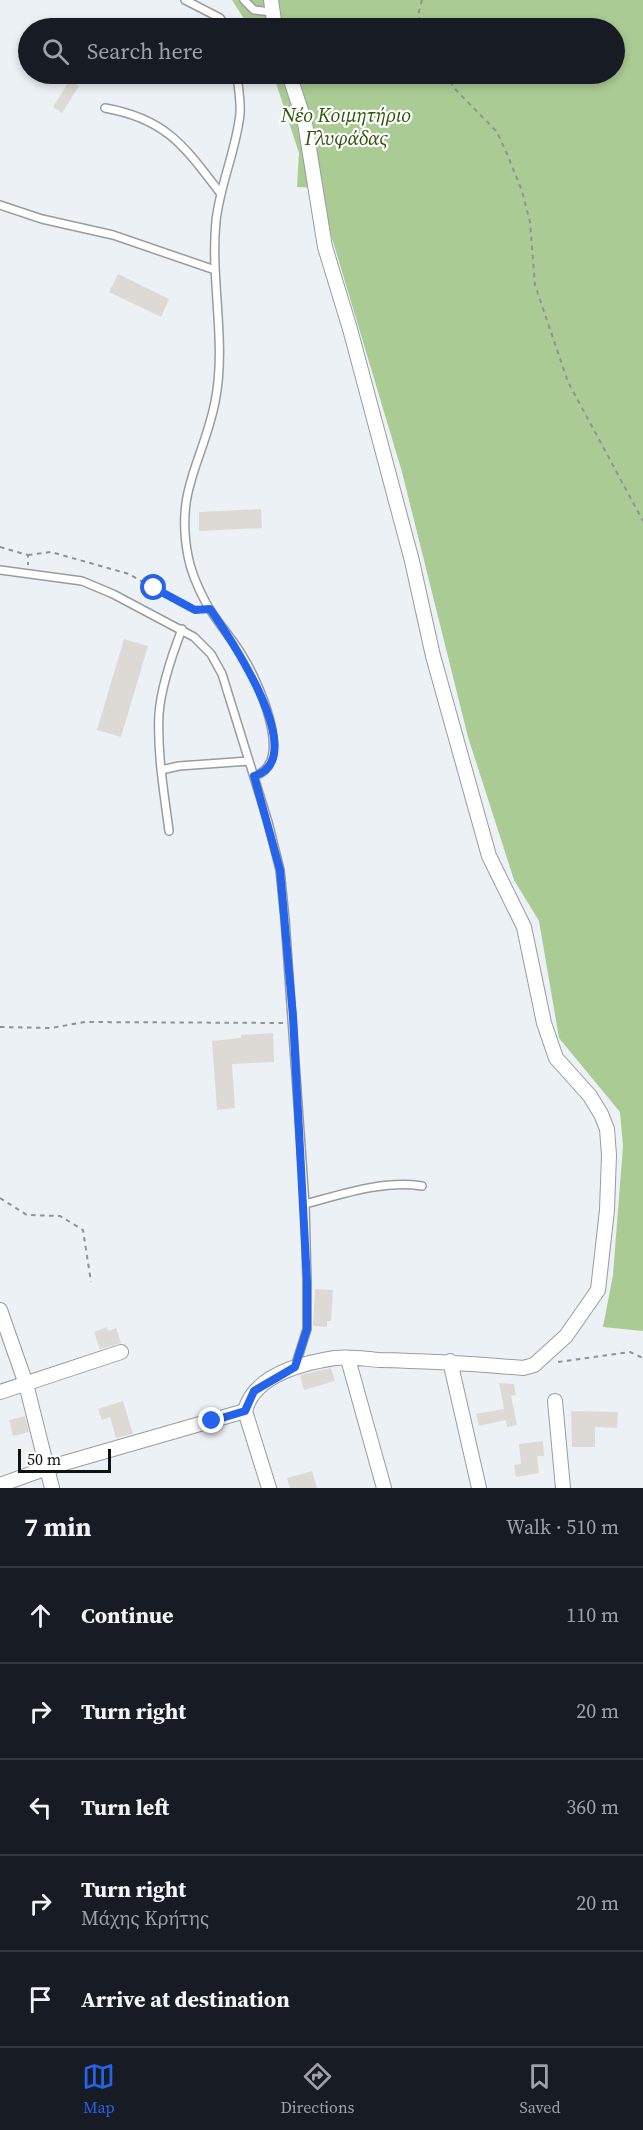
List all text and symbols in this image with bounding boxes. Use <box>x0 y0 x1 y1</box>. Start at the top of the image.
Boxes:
search box <box>18 18 625 84</box>
icon: search <box>39 35 72 68</box>
text: Search here <box>87 36 203 66</box>
park label: Νέο Κοιμητήριο Γλυφάδας <box>280 101 411 152</box>
route start <box>140 574 166 600</box>
route end <box>198 1407 224 1433</box>
scale bar <box>18 1446 111 1474</box>
text: 50 m <box>27 1448 61 1470</box>
text: 7 min <box>24 1509 91 1545</box>
text: Walk · 510 m <box>506 1513 619 1541</box>
icon: ahead <box>24 1599 57 1632</box>
text: Continue <box>81 1600 174 1630</box>
text: 110 m <box>566 1601 619 1629</box>
icon: right <box>24 1695 57 1728</box>
text: Turn right <box>81 1696 186 1726</box>
text: 20 m <box>576 1697 619 1725</box>
icon: left <box>24 1791 57 1824</box>
text: Turn left <box>81 1792 169 1822</box>
text: 360 m <box>566 1793 619 1821</box>
text: Turn right <box>81 1874 186 1904</box>
icon: right <box>24 1887 57 1920</box>
text: 20 m <box>576 1889 619 1917</box>
text: Μάχης Κρήτης <box>81 1904 209 1932</box>
icon: arrive <box>24 1983 57 2016</box>
text: Arrive at destination <box>81 1984 290 2014</box>
tab: Map <box>82 2060 115 2118</box>
tab: Directions <box>280 2060 355 2118</box>
tab: Saved <box>519 2060 561 2118</box>

